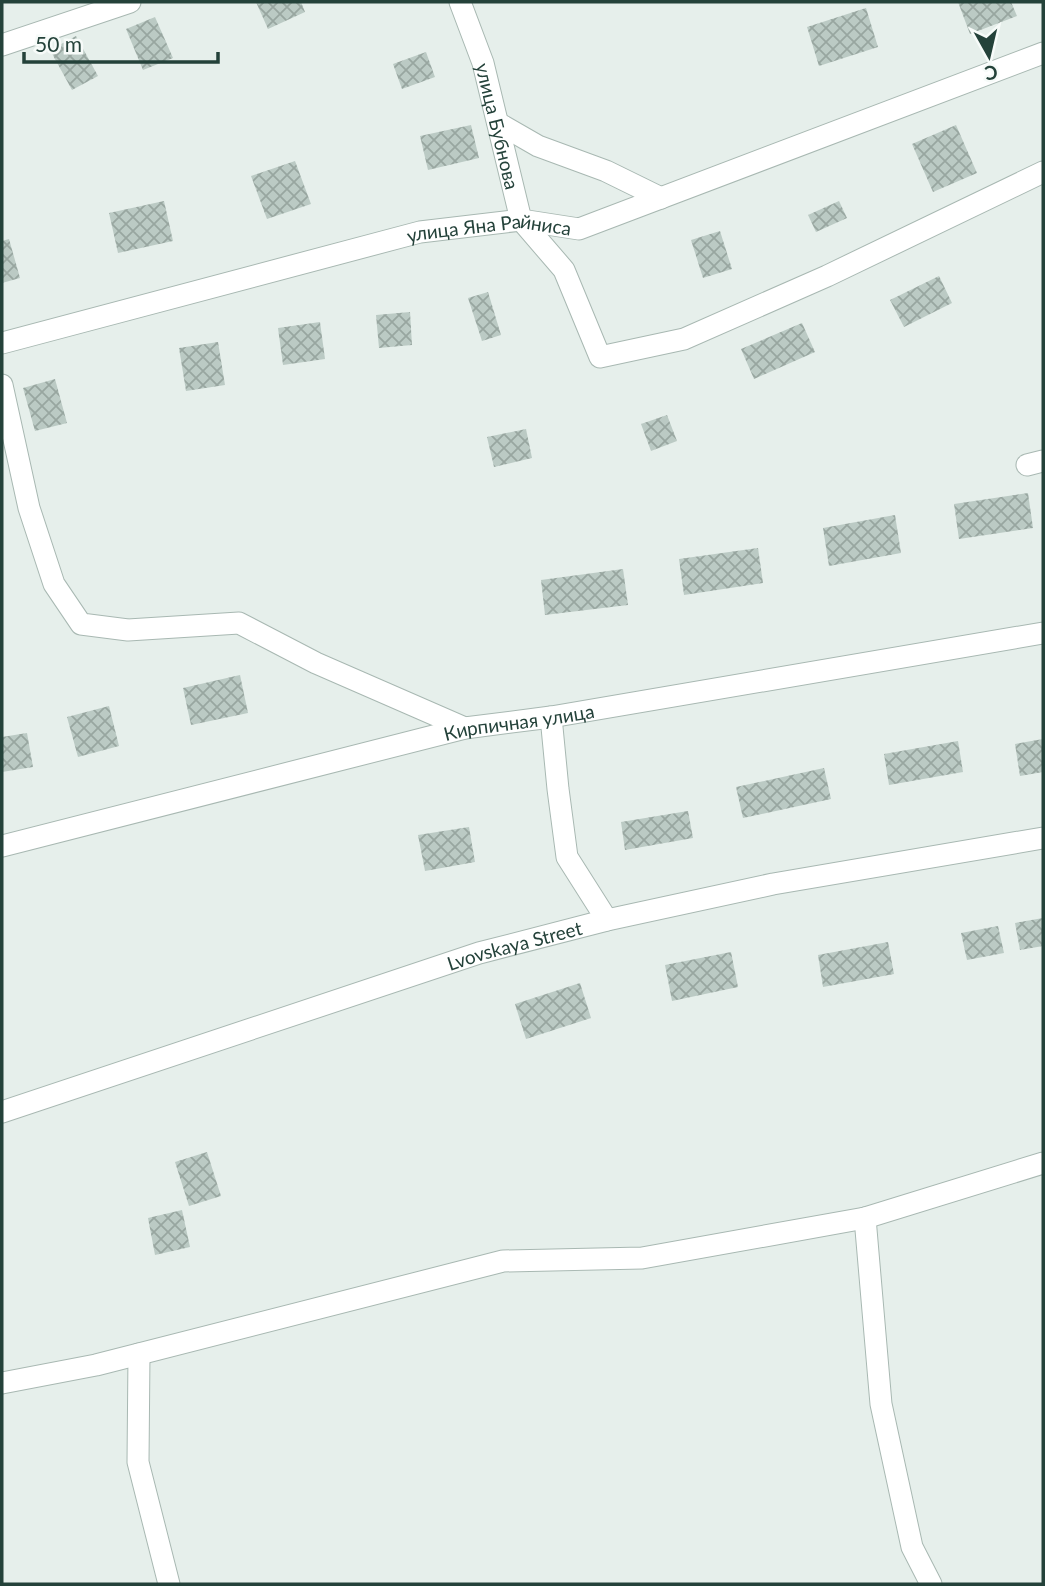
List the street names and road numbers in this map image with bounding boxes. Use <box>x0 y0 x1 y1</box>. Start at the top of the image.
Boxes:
street label: улица Бубнова <box>472 60 525 192</box>
street label: улица Яна Райниса <box>404 209 573 247</box>
street label: Кирпичная улица <box>441 698 596 745</box>
street label: Lvovskaya Street <box>444 915 584 974</box>

